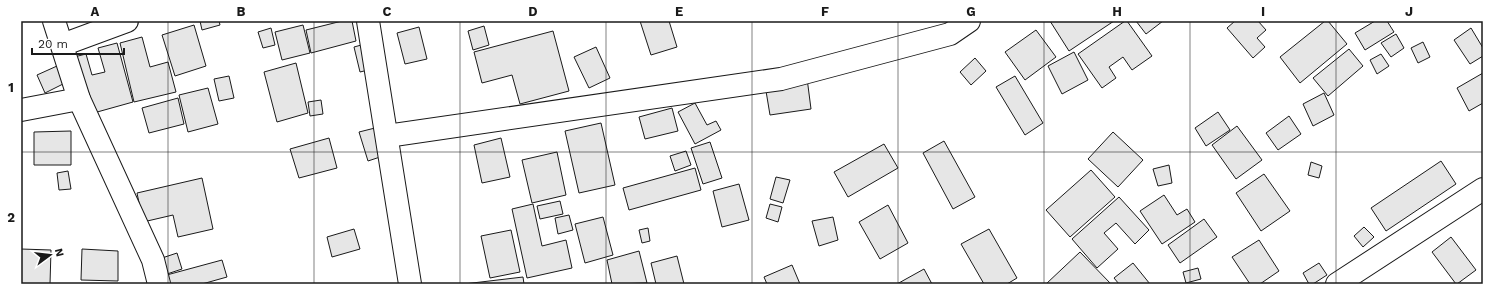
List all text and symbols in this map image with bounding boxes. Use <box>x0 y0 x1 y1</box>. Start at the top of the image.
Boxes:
text: A <box>91 4 100 19</box>
text: B <box>237 4 246 19</box>
text: C <box>383 4 392 19</box>
text: D <box>528 4 538 19</box>
text: E <box>675 4 683 19</box>
text: F <box>821 4 829 19</box>
text: G <box>966 4 976 19</box>
text: H <box>1112 4 1122 19</box>
text: I <box>1261 4 1265 19</box>
text: J <box>1405 4 1413 19</box>
scale bar <box>32 30 124 56</box>
text: 20 m <box>38 37 68 51</box>
text: 1 <box>8 80 14 95</box>
text: 2 <box>7 210 15 225</box>
north arrow <box>30 235 70 275</box>
text: N <box>52 247 67 258</box>

